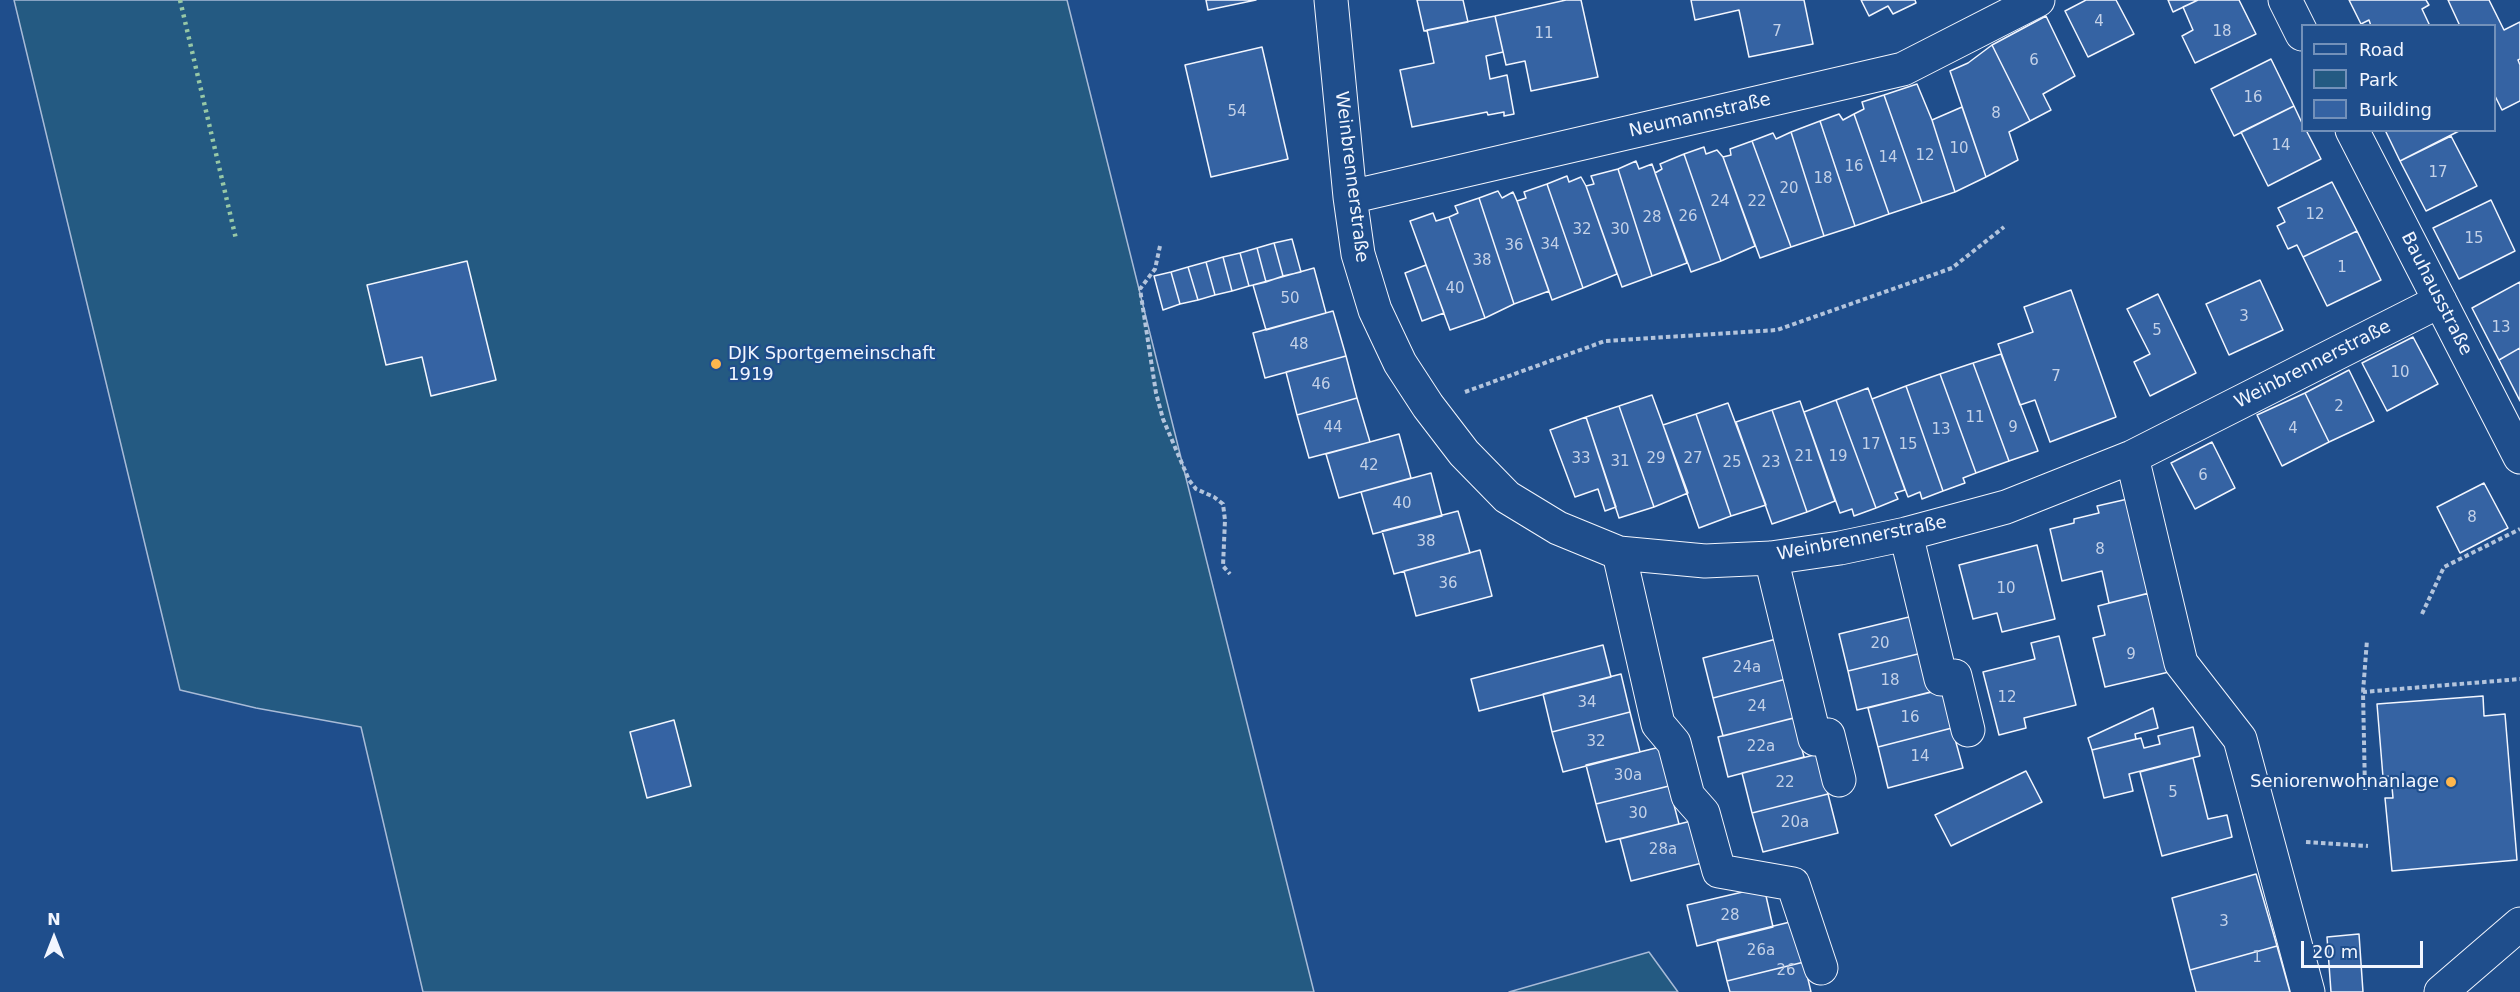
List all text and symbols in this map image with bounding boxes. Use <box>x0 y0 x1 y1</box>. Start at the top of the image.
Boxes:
house number: 4 <box>2094 13 2104 31</box>
house number: 7 <box>1772 23 1782 41</box>
house number: 18 <box>2212 23 2232 41</box>
legend <box>2301 24 2496 132</box>
house number: 11 <box>1534 25 1554 43</box>
text: Road <box>2359 39 2404 60</box>
house number: 6 <box>2029 52 2039 70</box>
text: Park <box>2359 69 2398 90</box>
street label: Neumannstraße <box>1627 89 1773 143</box>
house number: 16 <box>2243 89 2263 107</box>
street label: Weinbrennerstraße <box>1330 90 1372 264</box>
text: Building <box>2359 99 2432 120</box>
house number: 54 <box>1227 103 1247 121</box>
house number: 8 <box>1991 105 2001 123</box>
house number: 14 <box>2271 137 2291 155</box>
house number: 10 <box>1949 140 1969 158</box>
house number: 12 <box>1915 147 1935 165</box>
house number: 14 <box>1878 149 1898 167</box>
house number: 16 <box>1844 158 1864 176</box>
house number: 17 <box>2428 164 2448 182</box>
house number: 18 <box>1813 170 1833 188</box>
house number: 20 <box>1779 180 1799 198</box>
house number: 24 <box>1710 193 1730 211</box>
house number: 22 <box>1747 193 1767 211</box>
house number: 12 <box>2305 206 2325 224</box>
house number: 26 <box>1678 208 1698 226</box>
house number: 28 <box>1642 209 1662 227</box>
house number: 32 <box>1572 221 1592 239</box>
house number: 30 <box>1610 221 1630 239</box>
street label: Bauhausstraße <box>2396 229 2476 359</box>
house number: 15 <box>2464 230 2484 248</box>
house number: 34 <box>1540 236 1560 254</box>
house number: 36 <box>1504 237 1524 255</box>
house number: 38 <box>1472 252 1492 270</box>
house number: 1 <box>2337 259 2347 277</box>
house number: 40 <box>1445 280 1465 298</box>
house number: 50 <box>1280 290 1300 308</box>
house number: 3 <box>2239 308 2249 326</box>
street label: Weinbrennerstraße <box>2231 316 2395 414</box>
house number: 13 <box>2491 319 2511 337</box>
house number: 5 <box>2152 322 2162 340</box>
house number: 48 <box>1289 336 1309 354</box>
place label: DJK Sportgemeinschaft 1919 <box>728 343 935 386</box>
marker: DJK Sportgemeinschaft 1919 <box>709 357 723 371</box>
house number: 10 <box>2390 364 2410 382</box>
house number: 7 <box>2051 368 2061 386</box>
house number: 46 <box>1311 376 1331 394</box>
house number: 2 <box>2334 398 2344 416</box>
house number: 11 <box>1965 409 1985 427</box>
house number: 44 <box>1323 419 1343 437</box>
house number: 9 <box>2008 419 2018 437</box>
house number: 4 <box>2288 420 2298 438</box>
house number: 13 <box>1931 421 1951 439</box>
house number: 17 <box>1861 436 1881 454</box>
house number: 15 <box>1898 436 1918 454</box>
house number: 21 <box>1794 448 1814 466</box>
house number: 19 <box>1828 448 1848 466</box>
house number: 33 <box>1571 450 1591 468</box>
house number: 29 <box>1646 450 1666 468</box>
house number: 27 <box>1683 450 1703 468</box>
house number: 31 <box>1610 453 1630 471</box>
house number: 25 <box>1722 454 1742 472</box>
house number: 23 <box>1761 454 1781 472</box>
house number: 42 <box>1359 457 1379 475</box>
house number: 6 <box>2198 467 2208 485</box>
house number: 40 <box>1392 495 1412 513</box>
house number: 8 <box>2467 509 2477 527</box>
street label: Weinbrennerstraße <box>1775 512 1949 566</box>
house number: 38 <box>1416 533 1436 551</box>
house number: 8 <box>2095 541 2105 559</box>
house number: 36 <box>1438 575 1458 593</box>
house number: 10 <box>1996 580 2016 598</box>
house number: 20 <box>1870 635 1890 653</box>
house number: 9 <box>2126 646 2136 664</box>
house number: 24a <box>1733 659 1761 677</box>
house number: 18 <box>1880 672 1900 690</box>
house number: 12 <box>1997 689 2017 707</box>
house number: 34 <box>1577 694 1597 712</box>
house number: 24 <box>1747 698 1767 716</box>
house number: 16 <box>1900 709 1920 727</box>
house number: 32 <box>1586 733 1606 751</box>
house number: 22a <box>1747 738 1775 756</box>
house number: 14 <box>1910 748 1930 766</box>
house number: 30a <box>1614 767 1642 785</box>
place label: Seniorenwohnanlage <box>2250 771 2439 793</box>
house number: 22 <box>1775 774 1795 792</box>
marker: Seniorenwohnanlage <box>2444 775 2458 789</box>
house number: 5 <box>2168 784 2178 802</box>
house number: 30 <box>1628 805 1648 823</box>
house number: 20a <box>1781 814 1809 832</box>
house number: 28a <box>1649 841 1677 859</box>
house number: 28 <box>1720 907 1740 925</box>
north arrow <box>24 908 84 968</box>
text: N <box>47 910 61 929</box>
house number: 3 <box>2219 913 2229 931</box>
scale bar <box>2304 929 2426 967</box>
text: 20 m <box>2312 941 2358 962</box>
house number: 26a <box>1747 942 1775 960</box>
house number: 1 <box>2252 949 2262 967</box>
house number: 26 <box>1776 962 1796 980</box>

